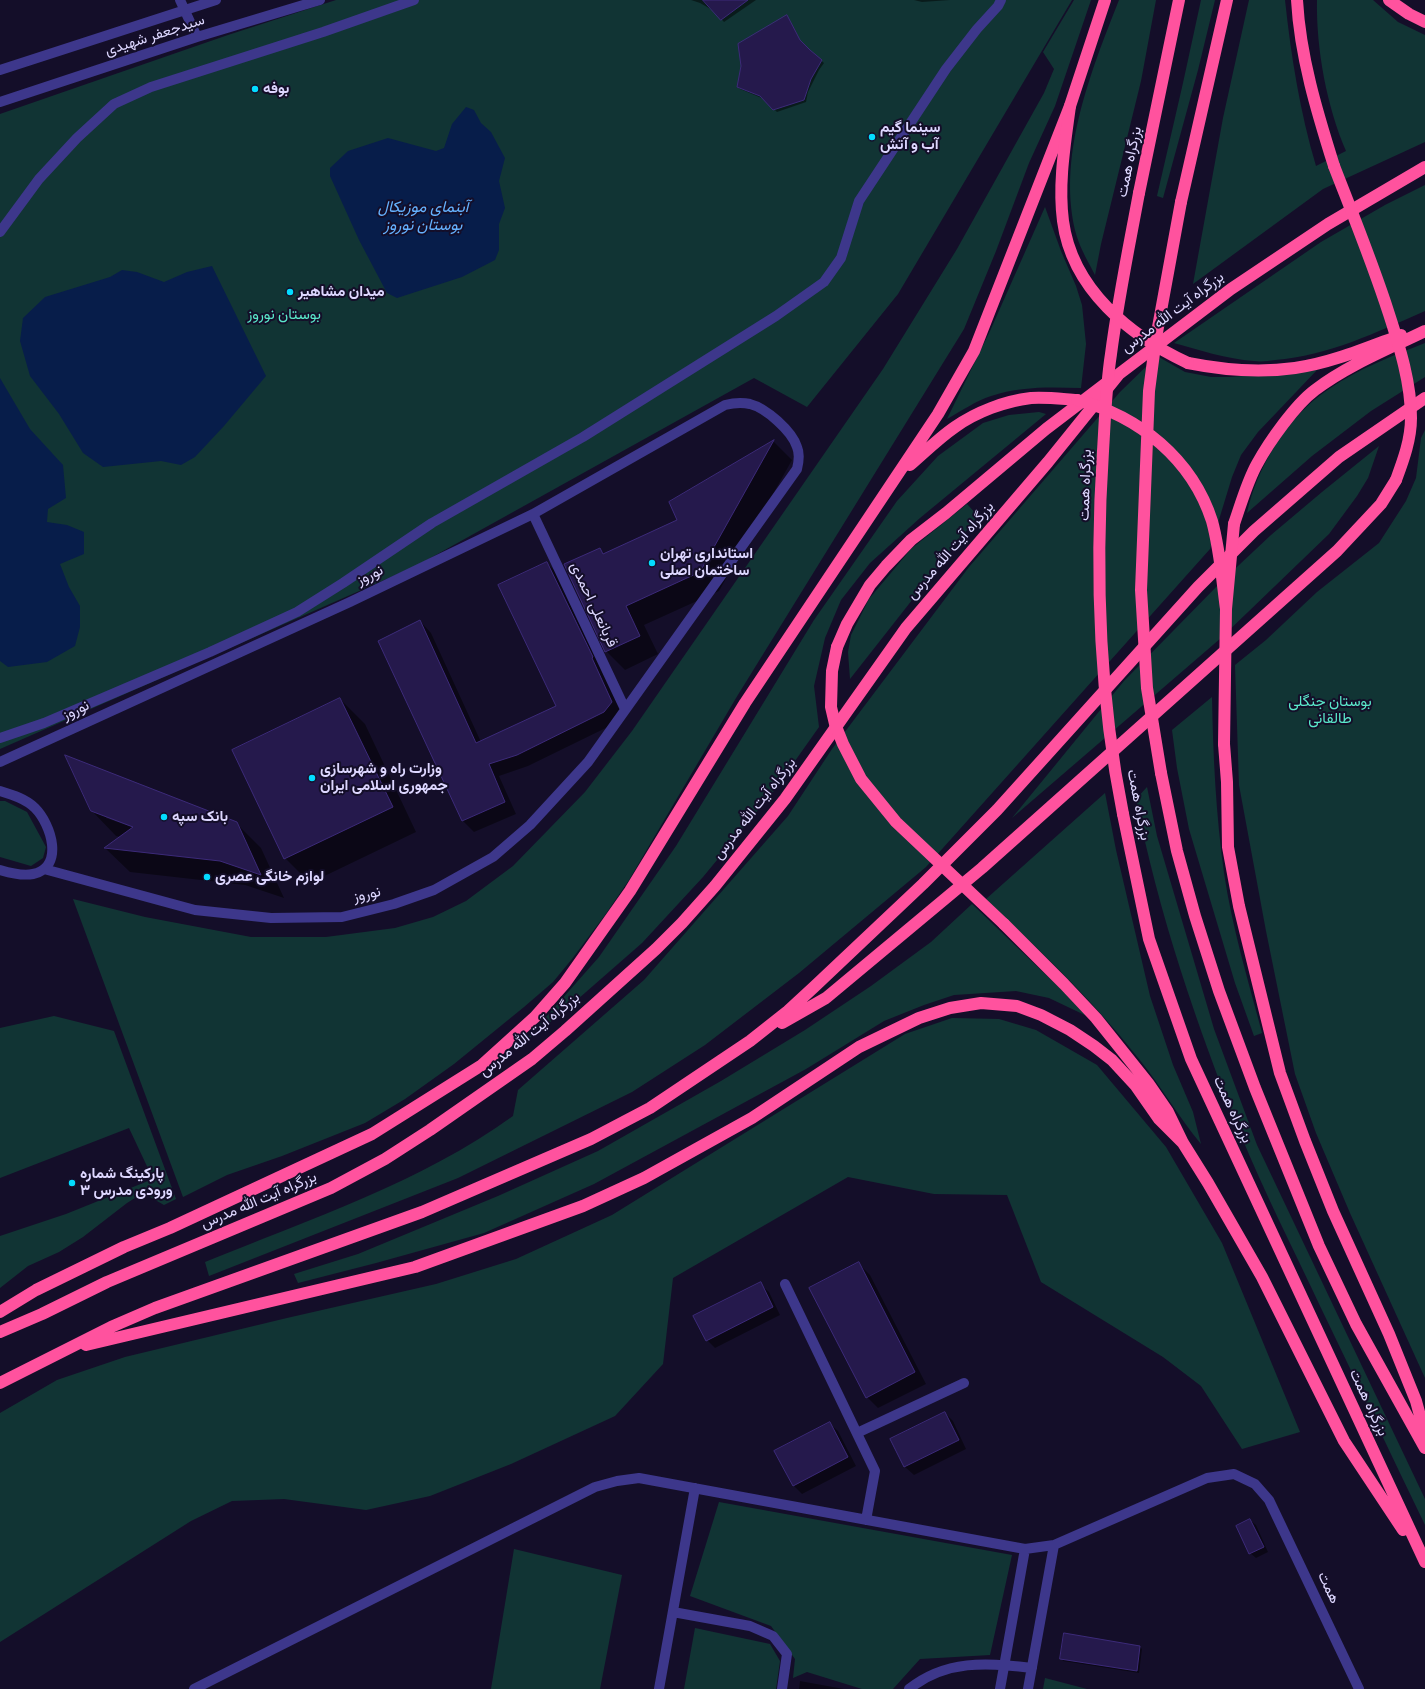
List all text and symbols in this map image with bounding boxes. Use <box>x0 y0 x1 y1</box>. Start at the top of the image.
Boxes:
street label: سیدجعفر شهیدی <box>103 11 207 61</box>
place label: بوفه <box>263 80 289 98</box>
marker: بوفه <box>250 84 260 94</box>
place label: سینما گیم آب و آتش <box>880 119 940 154</box>
street label: بزرگراه همت <box>1114 125 1146 199</box>
marker: سینما گیم آب و آتش <box>867 132 877 142</box>
water label: آبنمای موزیکال بوستان نوروز <box>378 198 468 236</box>
street label: بزرگراه آیت الله مدرس <box>1118 268 1228 358</box>
place label: میدان مشاهیر <box>298 283 385 301</box>
marker: میدان مشاهیر <box>285 287 295 297</box>
park label: بوستان نوروز <box>247 306 321 324</box>
street label: بزرگراه همت <box>1076 449 1096 521</box>
street label: بزرگراه آیت الله مدرس <box>903 498 999 604</box>
place label: استانداری تهران ساختمان اصلی <box>660 545 753 580</box>
marker: استانداری تهران ساختمان اصلی <box>647 558 657 568</box>
street label: قربانعلی احمدی <box>565 560 621 650</box>
street label: نوروز <box>354 562 386 590</box>
park label: بوستان جنگلی طالقانی <box>1288 693 1372 728</box>
street label: نوروز <box>60 697 92 725</box>
street label: بزرگراه آیت الله مدرس <box>710 755 800 863</box>
place label: وزارت راه و شهرسازی جمهوری اسلامی ایران <box>320 760 448 795</box>
street label: بزرگراه همت <box>1122 768 1154 842</box>
marker: وزارت راه و شهرسازی جمهوری اسلامی ایران <box>307 773 317 783</box>
place label: بانک سپه <box>172 808 228 826</box>
marker: بانک سپه <box>159 812 169 822</box>
place label: لوازم خانگی عصری <box>215 868 324 886</box>
marker: لوازم خانگی عصری <box>202 872 212 882</box>
street label: نوروز <box>351 883 383 907</box>
street label: بزرگراه آیت الله مدرس <box>476 989 584 1081</box>
street label: بزرگراه همت <box>1209 1074 1255 1146</box>
place label: پارکینگ شماره ۳ ورودی مدرس <box>80 1165 173 1200</box>
street label: بزرگراه آیت الله مدرس <box>198 1168 320 1234</box>
marker: پارکینگ شماره ۳ ورودی مدرس <box>67 1178 77 1188</box>
street label: بزرگراه همت <box>1345 1367 1391 1439</box>
street label: همت <box>1313 1569 1343 1607</box>

